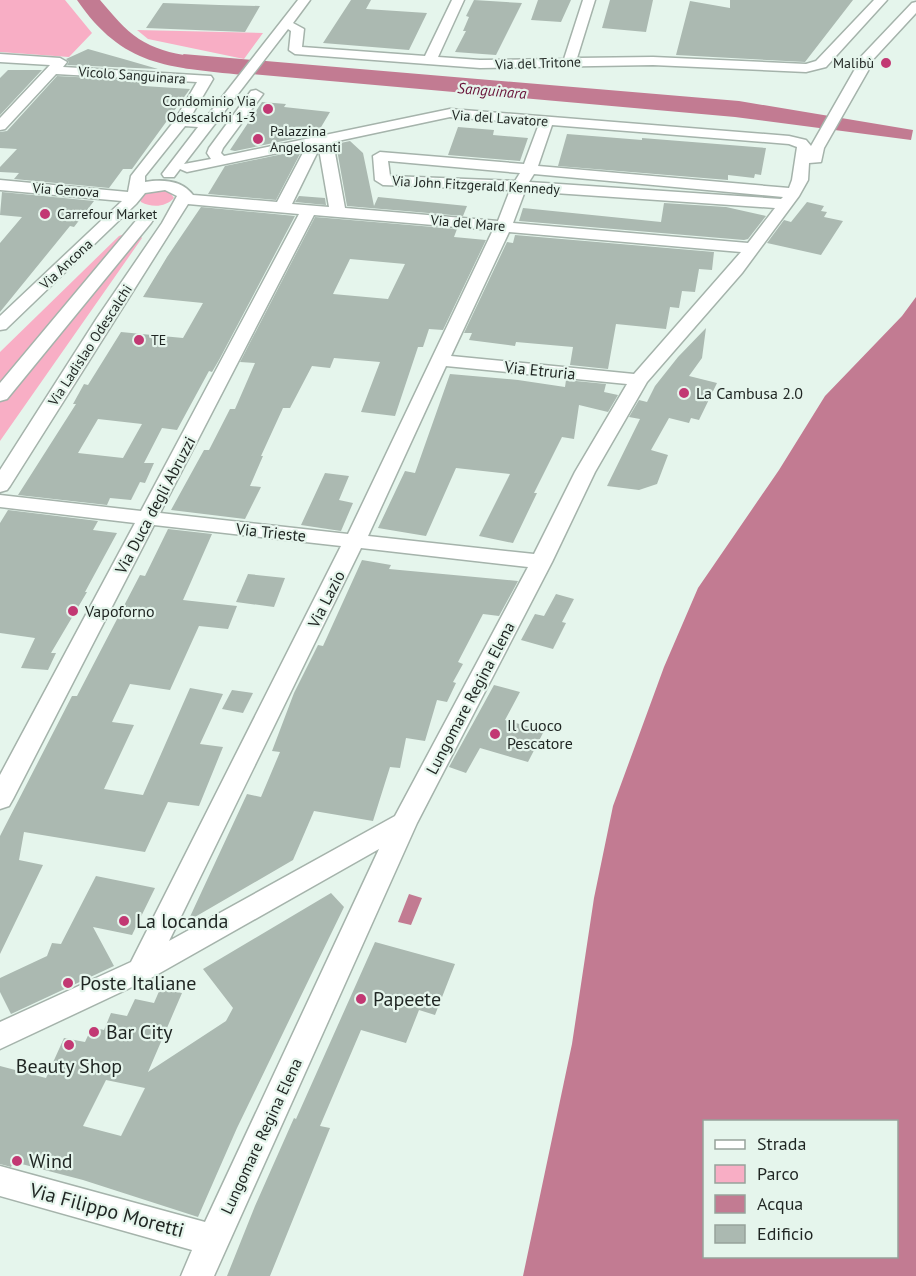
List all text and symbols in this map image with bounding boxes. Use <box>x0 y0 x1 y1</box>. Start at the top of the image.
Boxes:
street label: Via del Tritone <box>494 53 581 74</box>
place label: Malibù <box>833 54 874 72</box>
marker: Malibù <box>879 56 893 70</box>
street label: Vicolo Sanguinara <box>77 62 186 88</box>
water label: Sanguinara <box>457 78 528 103</box>
place label: Condominio Via Odescalchi 1-3 <box>162 92 256 126</box>
marker: Condominio Via Odescalchi 1-3 <box>261 102 275 116</box>
street label: Via del Lavatore <box>450 106 549 130</box>
place label: Palazzina Angelosanti <box>270 122 341 156</box>
marker: Palazzina Angelosanti <box>251 132 265 146</box>
street label: Via John Fitzgerald Kennedy <box>391 172 561 198</box>
street label: Via Genova <box>31 179 100 201</box>
place label: Carrefour Market <box>57 205 158 223</box>
marker: Carrefour Market <box>38 207 52 221</box>
street label: Via del Mare <box>429 211 506 235</box>
street label: Via Ancona <box>35 235 96 294</box>
street label: Via Ladislao Odescalchi <box>44 281 136 410</box>
place label: TE <box>151 331 166 349</box>
marker: TE <box>132 333 146 347</box>
street label: Via Etruria <box>502 356 577 384</box>
place label: La Cambusa 2.0 <box>696 383 803 403</box>
marker: La Cambusa 2.0 <box>677 386 691 400</box>
street label: Via Duca degli Abruzzi <box>110 433 200 578</box>
street label: Via Trieste <box>234 518 307 546</box>
street label: Via Lazio <box>303 567 349 632</box>
place label: Vapoforno <box>84 601 155 621</box>
marker: Vapoforno <box>66 604 80 618</box>
street label: Lungomare Regina Elena <box>421 618 519 778</box>
place label: Il Cuoco Pescatore <box>507 715 573 753</box>
marker: Il Cuoco Pescatore <box>488 727 502 741</box>
place label: La locanda <box>136 908 228 934</box>
marker: La locanda <box>117 914 131 928</box>
place label: Poste Italiane <box>80 970 196 996</box>
marker: Poste Italiane <box>61 976 75 990</box>
place label: Papeete <box>373 986 441 1012</box>
marker: Papeete <box>354 992 368 1006</box>
place label: Bar City <box>106 1019 173 1045</box>
marker: Bar City <box>87 1025 101 1039</box>
marker: Beauty Shop <box>62 1038 76 1052</box>
place label: Beauty Shop <box>16 1053 122 1079</box>
street label: Lungomare Regina Elena <box>216 1055 306 1217</box>
legend <box>703 1120 898 1258</box>
text: Strada <box>757 1132 806 1155</box>
place label: Wind <box>29 1148 73 1174</box>
marker: Wind <box>10 1154 24 1168</box>
text: Parco <box>757 1162 799 1185</box>
street label: Via Filippo Moretti <box>26 1177 187 1243</box>
text: Acqua <box>757 1192 803 1215</box>
text: Edificio <box>757 1222 813 1245</box>

